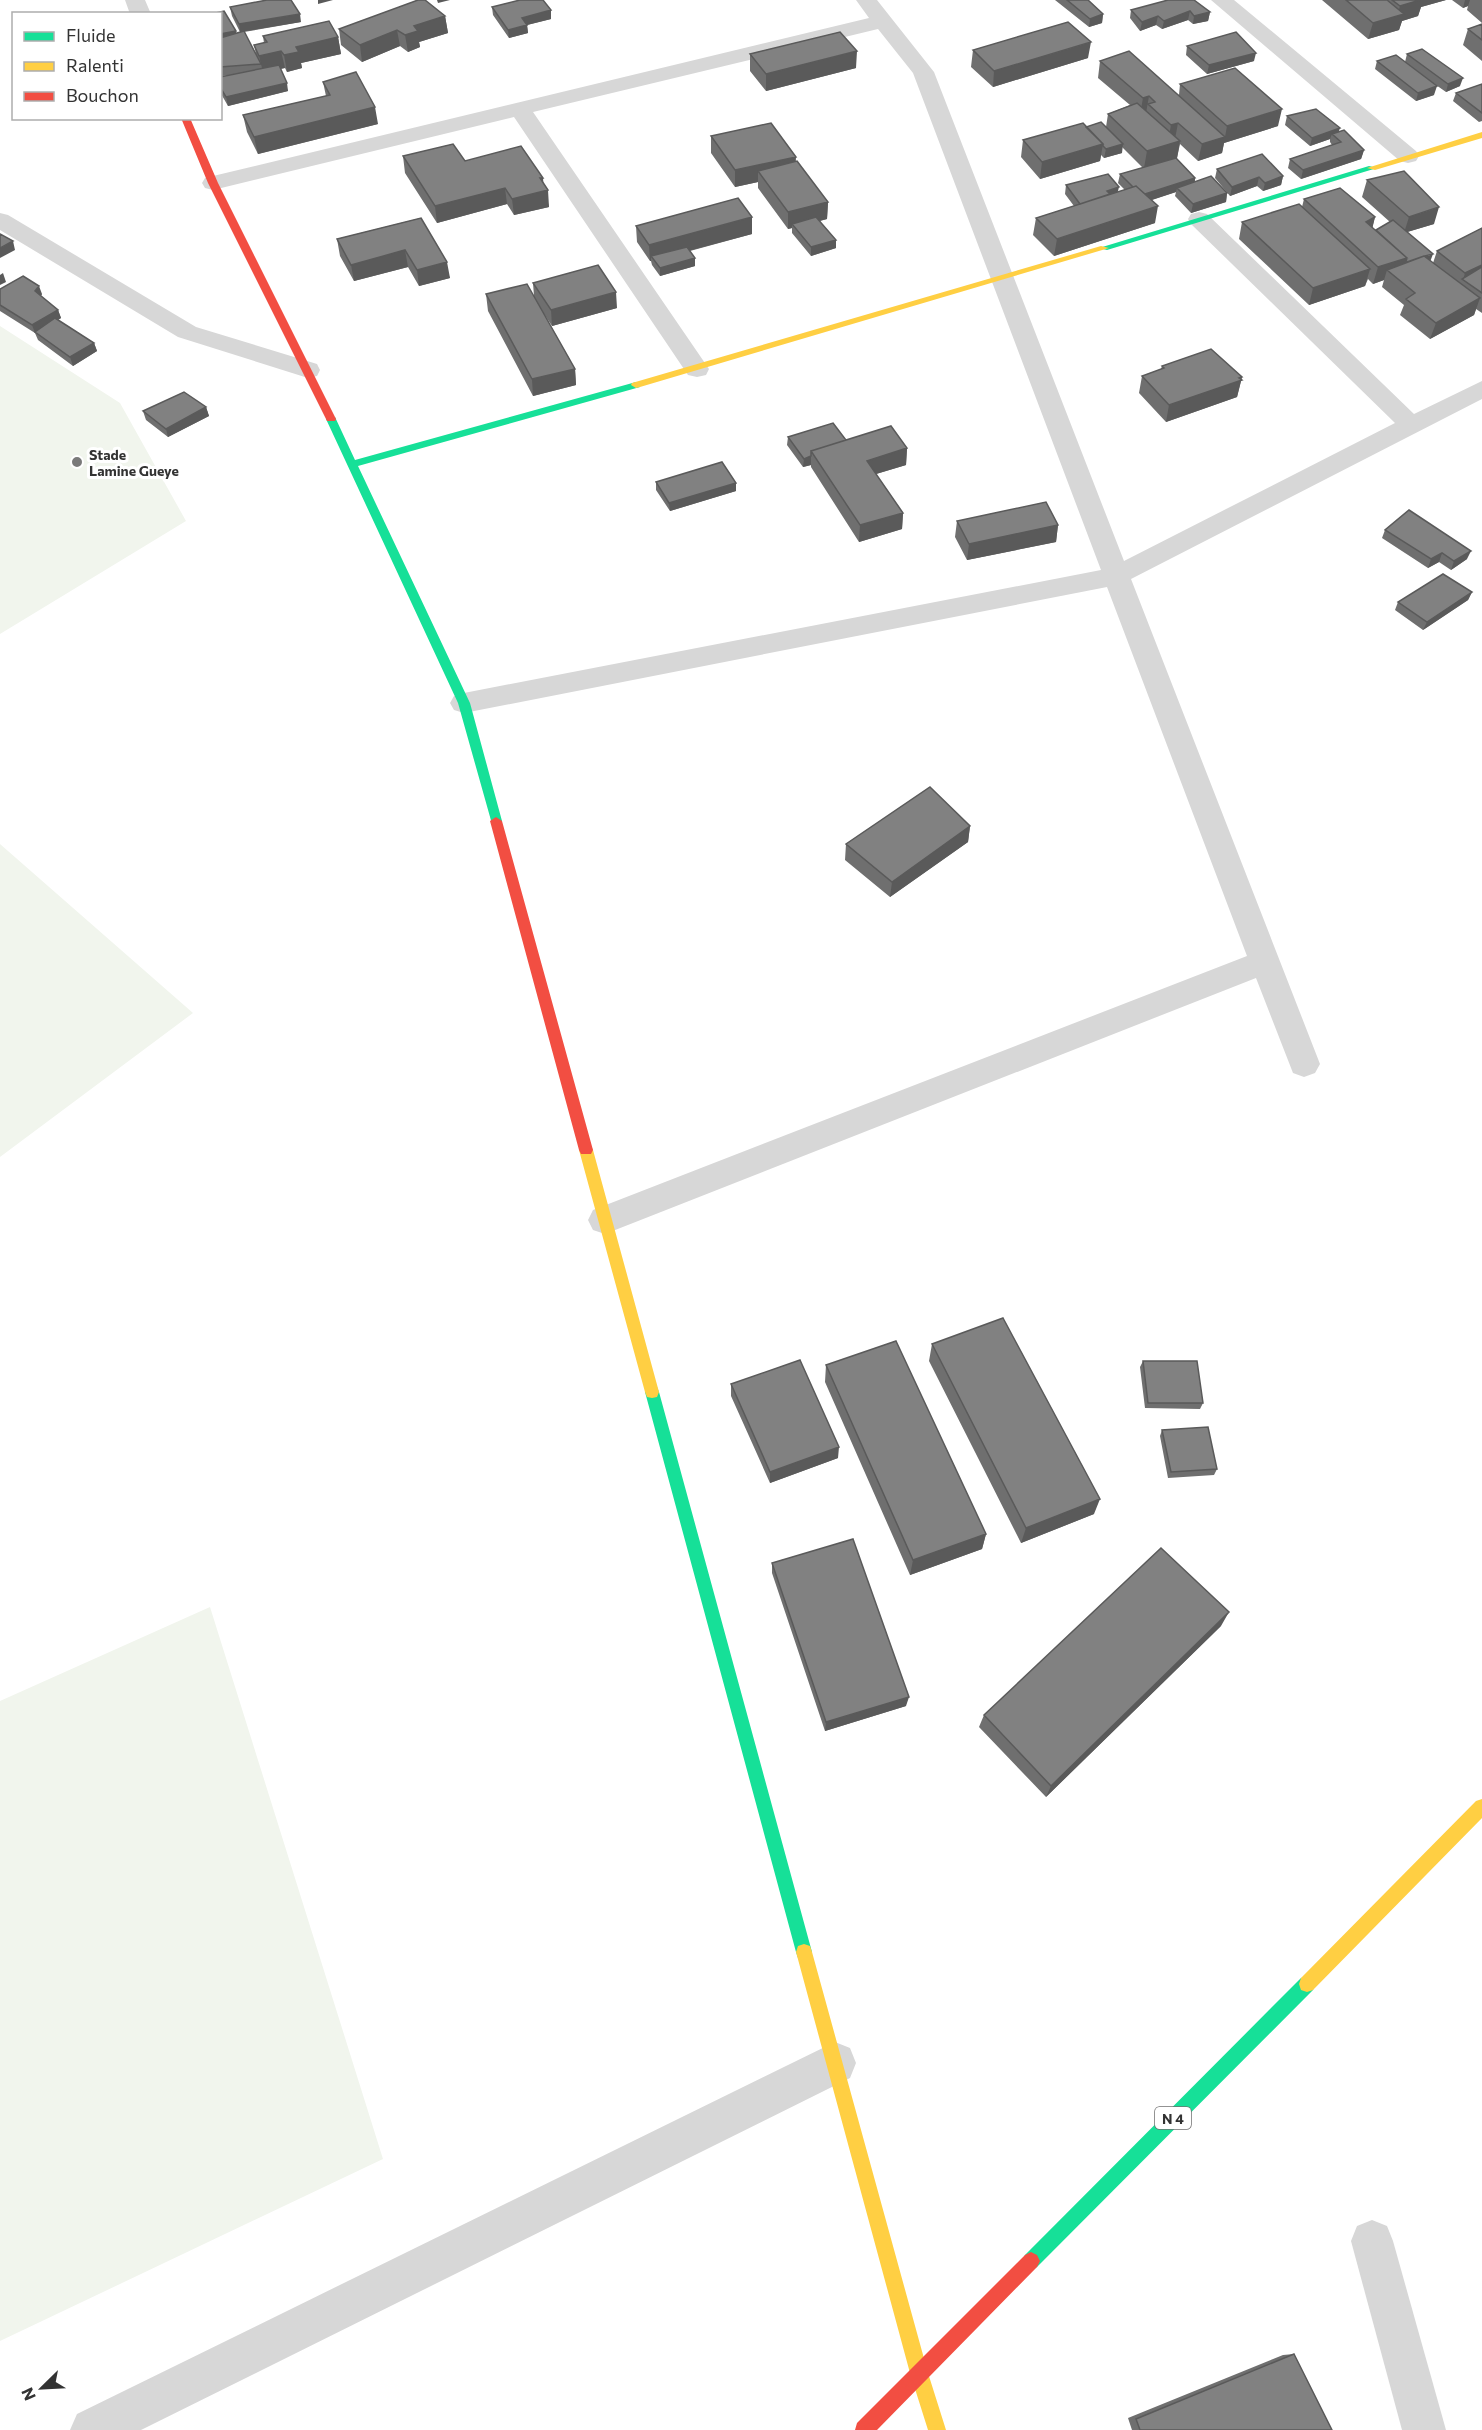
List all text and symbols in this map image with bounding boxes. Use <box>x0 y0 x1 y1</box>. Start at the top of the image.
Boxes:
legend <box>12 12 222 120</box>
text: Fluide <box>66 24 115 46</box>
text: Ralenti <box>66 54 124 76</box>
text: Bouchon <box>66 84 139 106</box>
place label: Stade Lamine Gueye <box>89 446 179 479</box>
marker: Stade Lamine Gueye <box>70 455 84 469</box>
road number: N 4 <box>1155 2107 1191 2129</box>
north arrow <box>12 2358 72 2418</box>
text: N <box>17 2385 39 2404</box>

